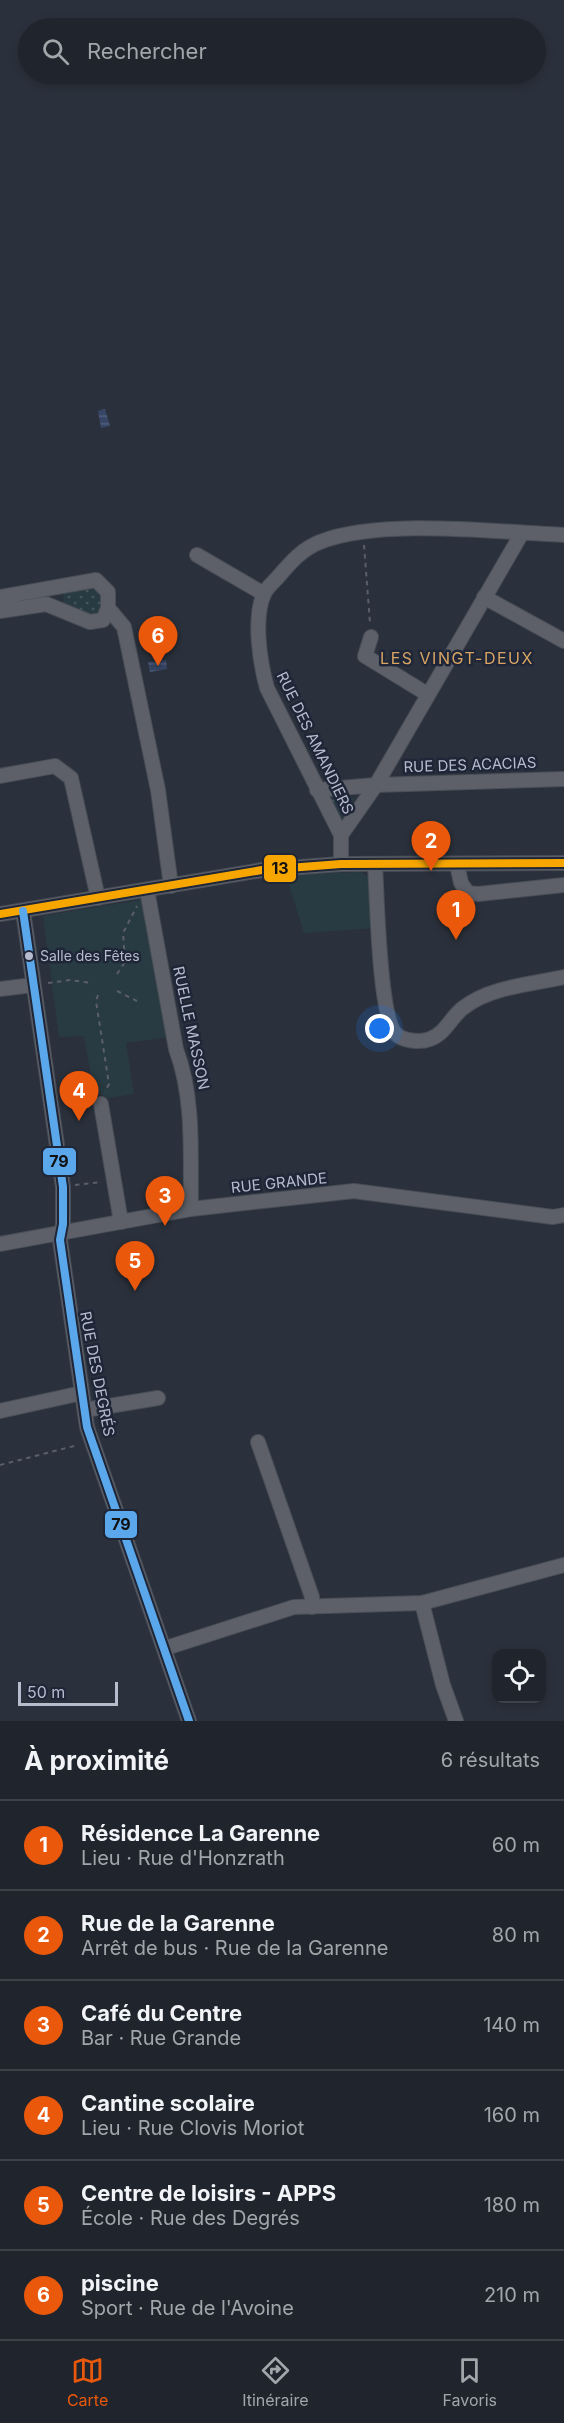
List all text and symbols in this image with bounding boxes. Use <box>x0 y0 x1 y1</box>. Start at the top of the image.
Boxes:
search box <box>18 18 546 84</box>
icon: search <box>39 35 72 68</box>
text: Rechercher <box>87 38 207 64</box>
pin: 6 <box>138 616 178 666</box>
district label: LES VINGT-DEUX <box>380 648 534 668</box>
street label: RUE DES AMANDIERS <box>273 668 358 817</box>
street label: RUE DES ACACIAS <box>403 753 537 776</box>
pin: 2 <box>412 822 450 871</box>
line badge: 13 <box>263 854 297 883</box>
text: 13 <box>271 858 289 878</box>
pin: 1 <box>436 890 476 940</box>
place label: Salle des Fêtes <box>40 947 140 964</box>
marker: Salle des Fêtes <box>23 950 35 962</box>
street label: RUELLE MASSON <box>169 964 214 1091</box>
your location <box>365 1014 394 1043</box>
pin: 4 <box>60 1072 98 1121</box>
line badge: 79 <box>42 1147 77 1176</box>
text: 79 <box>49 1151 69 1171</box>
street label: RUE GRANDE <box>230 1168 328 1197</box>
pin: 3 <box>146 1176 184 1226</box>
pin: 5 <box>116 1242 154 1291</box>
street label: RUE DES DEGRÉS <box>76 1310 119 1438</box>
line badge: 79 <box>104 1510 138 1539</box>
text: 79 <box>111 1514 131 1534</box>
map controls <box>492 1649 546 1703</box>
button: locate <box>492 1649 546 1703</box>
scale bar <box>18 1679 118 1706</box>
text: 50 m <box>27 1682 65 1702</box>
text: À proximité <box>24 1745 169 1776</box>
text: 6 résultats <box>441 1748 540 1772</box>
text: Résidence La Garenne <box>81 1820 320 1846</box>
text: 1 <box>39 1833 48 1857</box>
text: 60 m <box>492 1833 540 1857</box>
text: Lieu · Rue d'Honzrath <box>81 1846 285 1870</box>
text: Rue de la Garenne <box>81 1910 275 1936</box>
text: 2 <box>37 1923 50 1947</box>
text: 80 m <box>492 1923 540 1947</box>
text: Arrêt de bus · Rue de la Garenne <box>81 1936 388 1960</box>
text: Café du Centre <box>81 2000 242 2026</box>
text: 3 <box>37 2013 50 2037</box>
text: 140 m <box>483 2013 540 2037</box>
text: Bar · Rue Grande <box>81 2026 241 2050</box>
text: Cantine scolaire <box>81 2090 255 2116</box>
text: 4 <box>37 2103 50 2127</box>
text: 160 m <box>484 2103 540 2127</box>
text: Lieu · Rue Clovis Moriot <box>81 2116 304 2140</box>
text: Centre de loisirs - APPS <box>81 2180 336 2206</box>
text: 5 <box>37 2193 50 2217</box>
text: 180 m <box>484 2193 540 2217</box>
text: École · Rue des Degrés <box>81 2206 300 2230</box>
text: piscine <box>81 2270 159 2296</box>
text: 6 <box>37 2283 50 2307</box>
text: 210 m <box>484 2283 540 2307</box>
text: Sport · Rue de l'Avoine <box>81 2296 294 2320</box>
tab: Carte <box>67 2354 108 2410</box>
tab: Itinéraire <box>242 2354 309 2410</box>
tab: Favoris <box>442 2354 497 2410</box>

